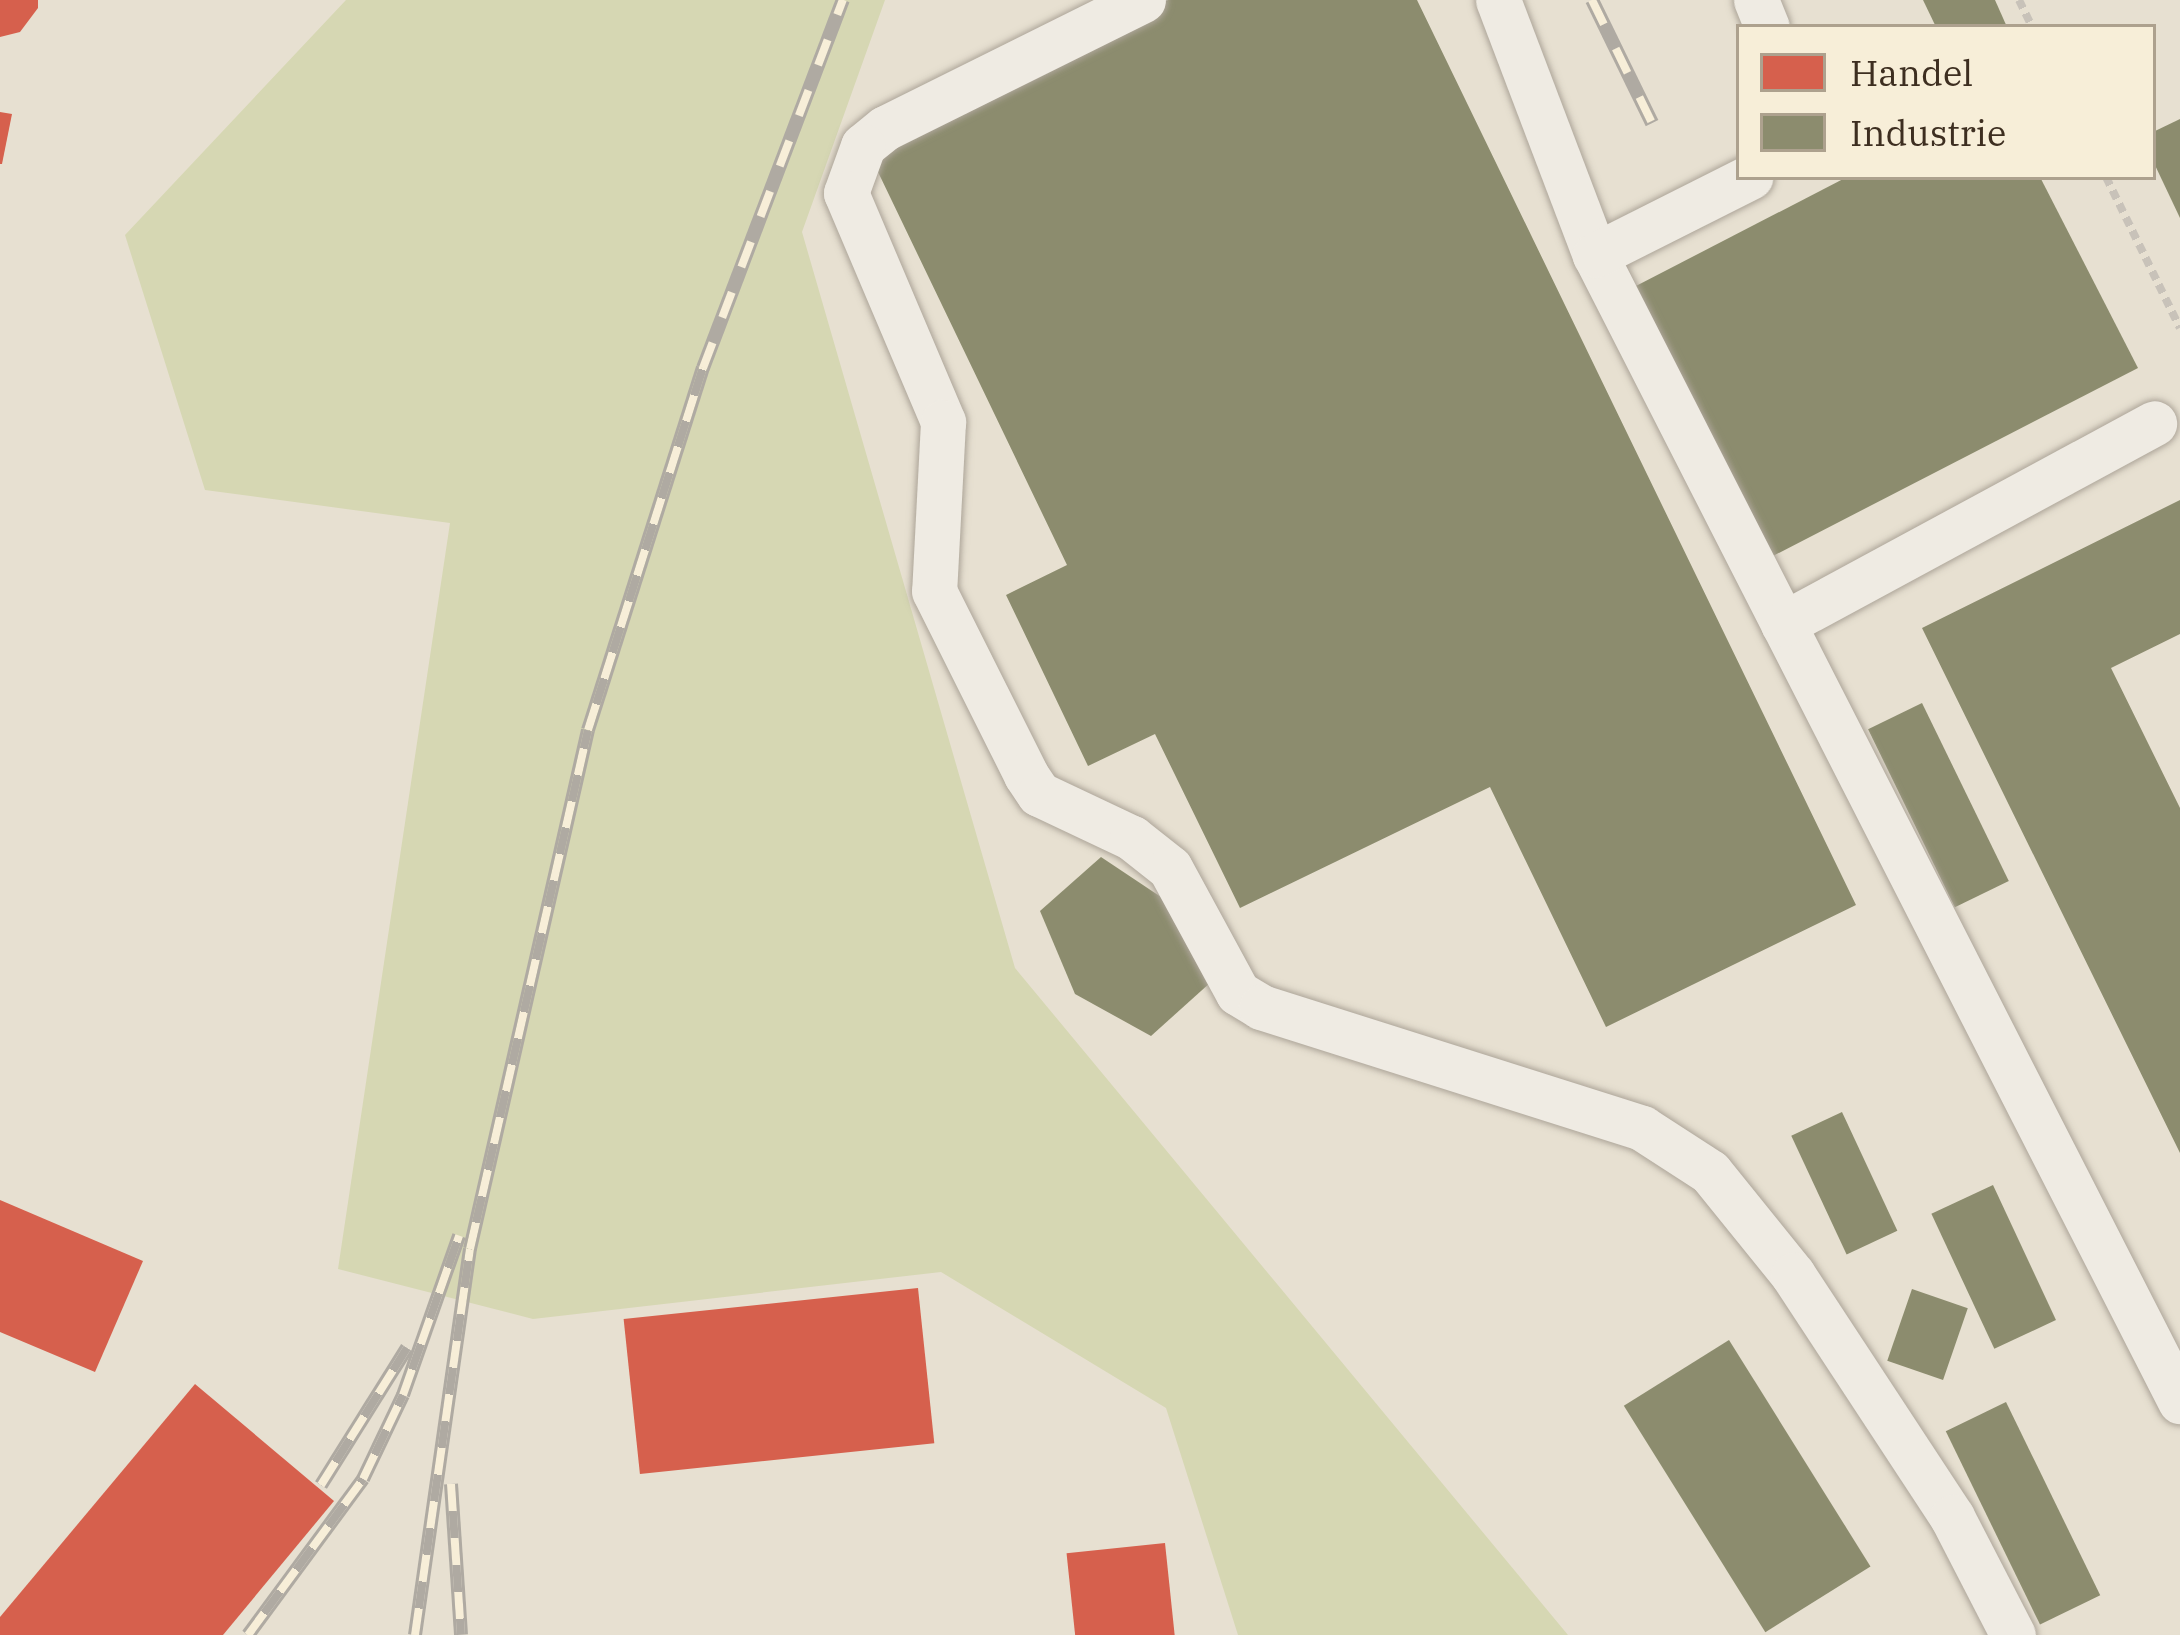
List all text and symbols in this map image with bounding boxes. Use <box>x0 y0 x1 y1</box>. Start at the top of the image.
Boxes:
legend <box>1736 24 2156 180</box>
text: Handel <box>1850 49 1973 96</box>
text: Industrie <box>1850 109 2006 156</box>

